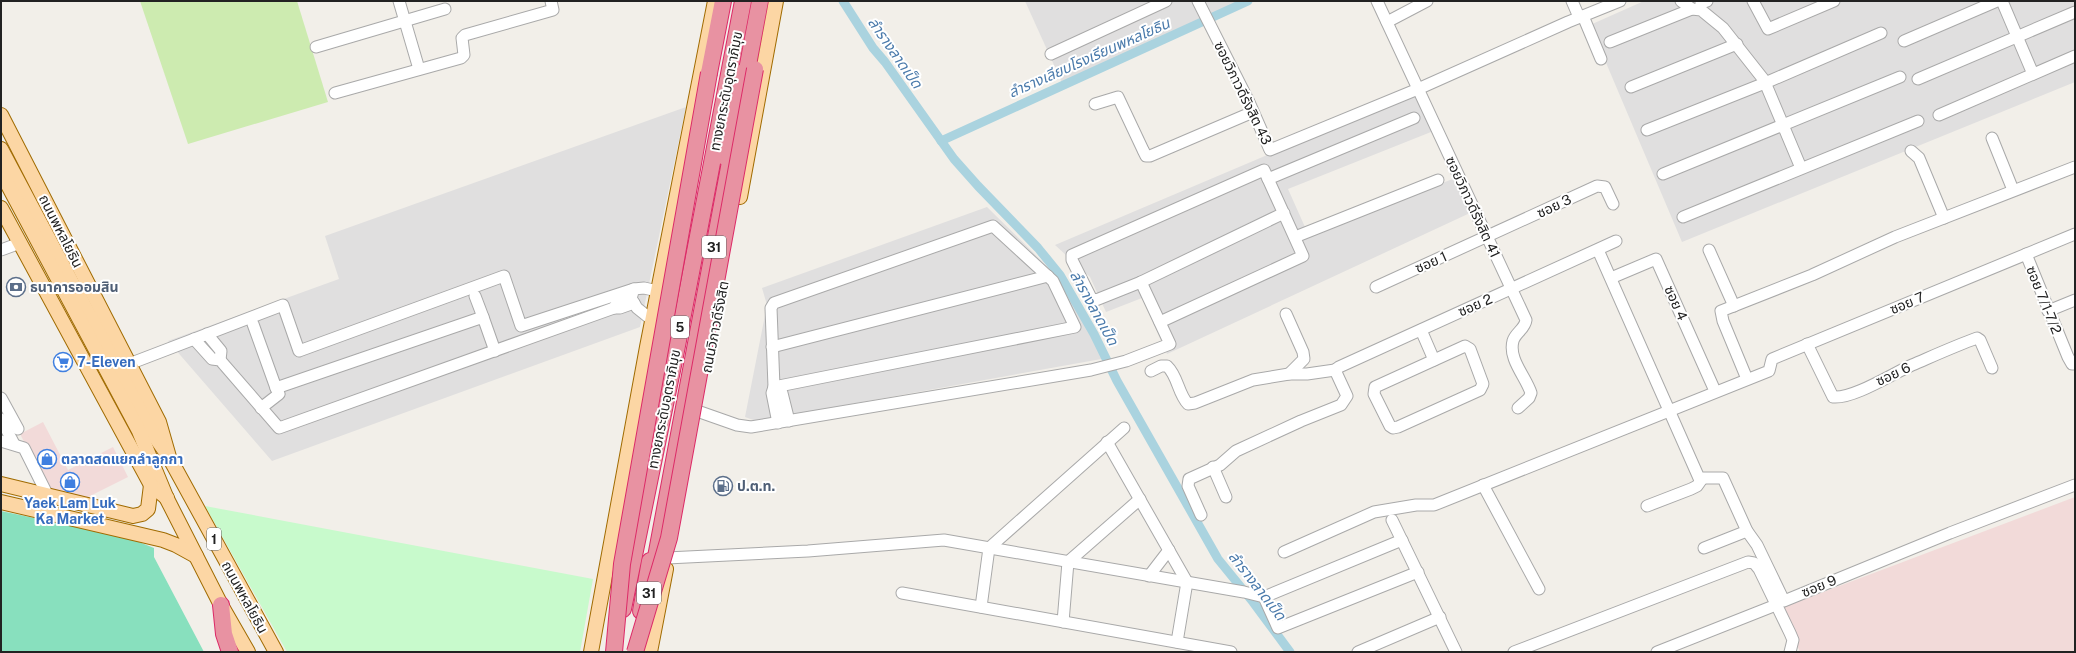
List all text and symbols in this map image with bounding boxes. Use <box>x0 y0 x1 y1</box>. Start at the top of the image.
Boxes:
water label: ลำรางลาดเป็ด <box>865 14 926 92</box>
water label: ลำรางเลียบโรงเรียนพหลโยธิน <box>1006 14 1173 101</box>
street label: ทางยกระดับอุตราภิมุข <box>707 30 746 152</box>
street label: ซอยวิภาวดีรังสิต 43 <box>1211 39 1275 147</box>
street label: ซอยวิภาวดีรังสิต 41 <box>1443 154 1503 260</box>
street label: ซอย 3 <box>1534 191 1574 221</box>
street label: ถนนพหลโยธิน <box>36 192 86 270</box>
road number: 31 <box>702 236 726 258</box>
street label: ซอย 1 <box>1413 248 1449 276</box>
street label: ซอย 7/1-7/2 <box>2023 264 2065 336</box>
water label: ลำรางลาดเป็ด <box>1067 268 1122 349</box>
bank icon: ธนาคารออมสิน <box>5 276 27 298</box>
place label: ธนาคารออมสิน <box>30 279 118 295</box>
street label: ถนนวิภาวดีรังสิต <box>698 280 732 374</box>
street label: ซอย 4 <box>1661 283 1691 323</box>
street label: ซอย 7 <box>1887 289 1927 317</box>
street label: ซอย 2 <box>1455 290 1495 320</box>
road number: 5 <box>671 316 689 338</box>
street label: ทางยกระดับอุตราภิมุข <box>645 348 684 470</box>
supermarket icon: 7-Eleven <box>52 351 74 373</box>
place label: 7-Eleven <box>77 354 136 370</box>
street label: ซอย 6 <box>1873 359 1913 389</box>
shop icon: ตลาดสดแยกลำลูกกา <box>36 448 58 470</box>
place label: ตลาดสดแยกลำลูกกา <box>61 451 183 469</box>
shop icon: Yaek Lam Luk Ka Market <box>59 471 81 493</box>
fuel station icon: ป.ต.ท. <box>712 475 734 497</box>
place label: ป.ต.ท. <box>737 478 775 494</box>
place label: Yaek Lam Luk Ka Market <box>24 495 116 527</box>
road number: 1 <box>207 528 221 550</box>
water label: ลำรางลาดเป็ด <box>1225 548 1290 624</box>
street label: ถนนพหลโยธิน <box>219 558 271 636</box>
street label: ซอย 9 <box>1799 572 1839 600</box>
road number: 31 <box>637 582 661 604</box>

